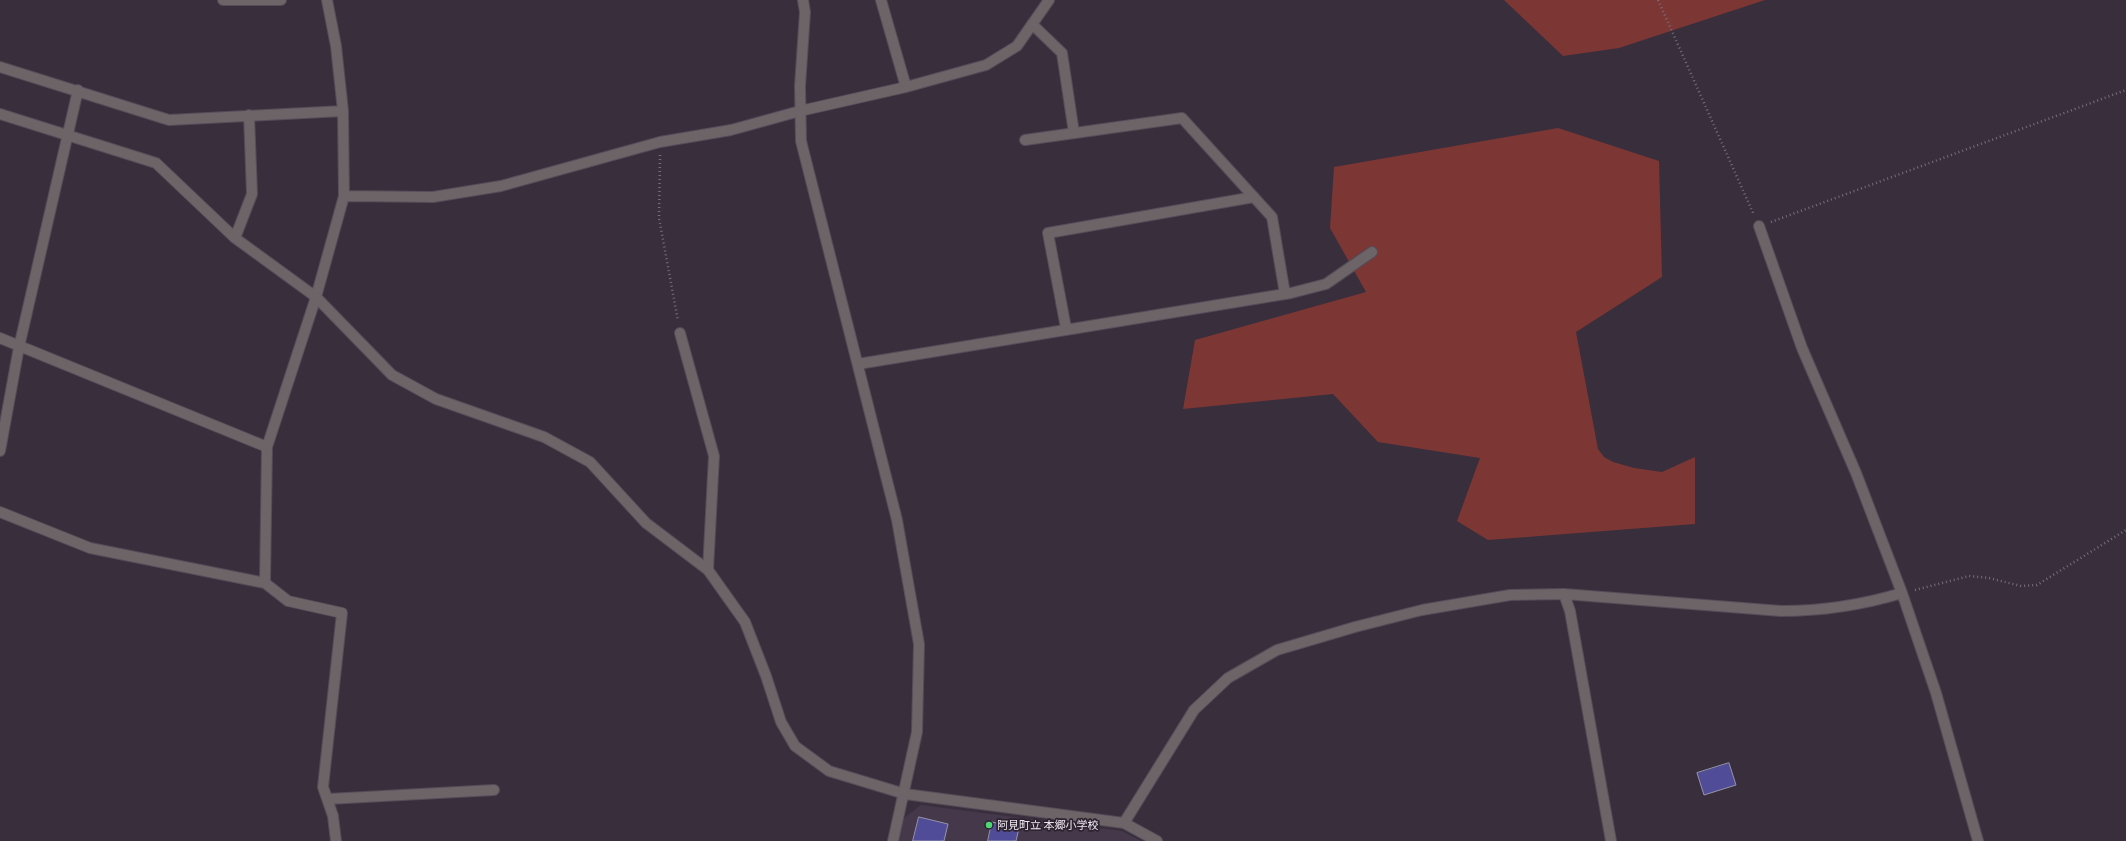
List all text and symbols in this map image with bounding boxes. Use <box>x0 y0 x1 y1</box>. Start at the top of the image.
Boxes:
place label: 阿見町立 本郷小学校 <box>997 818 1098 832</box>
marker: 阿見町立 本郷小学校 <box>984 820 994 830</box>

